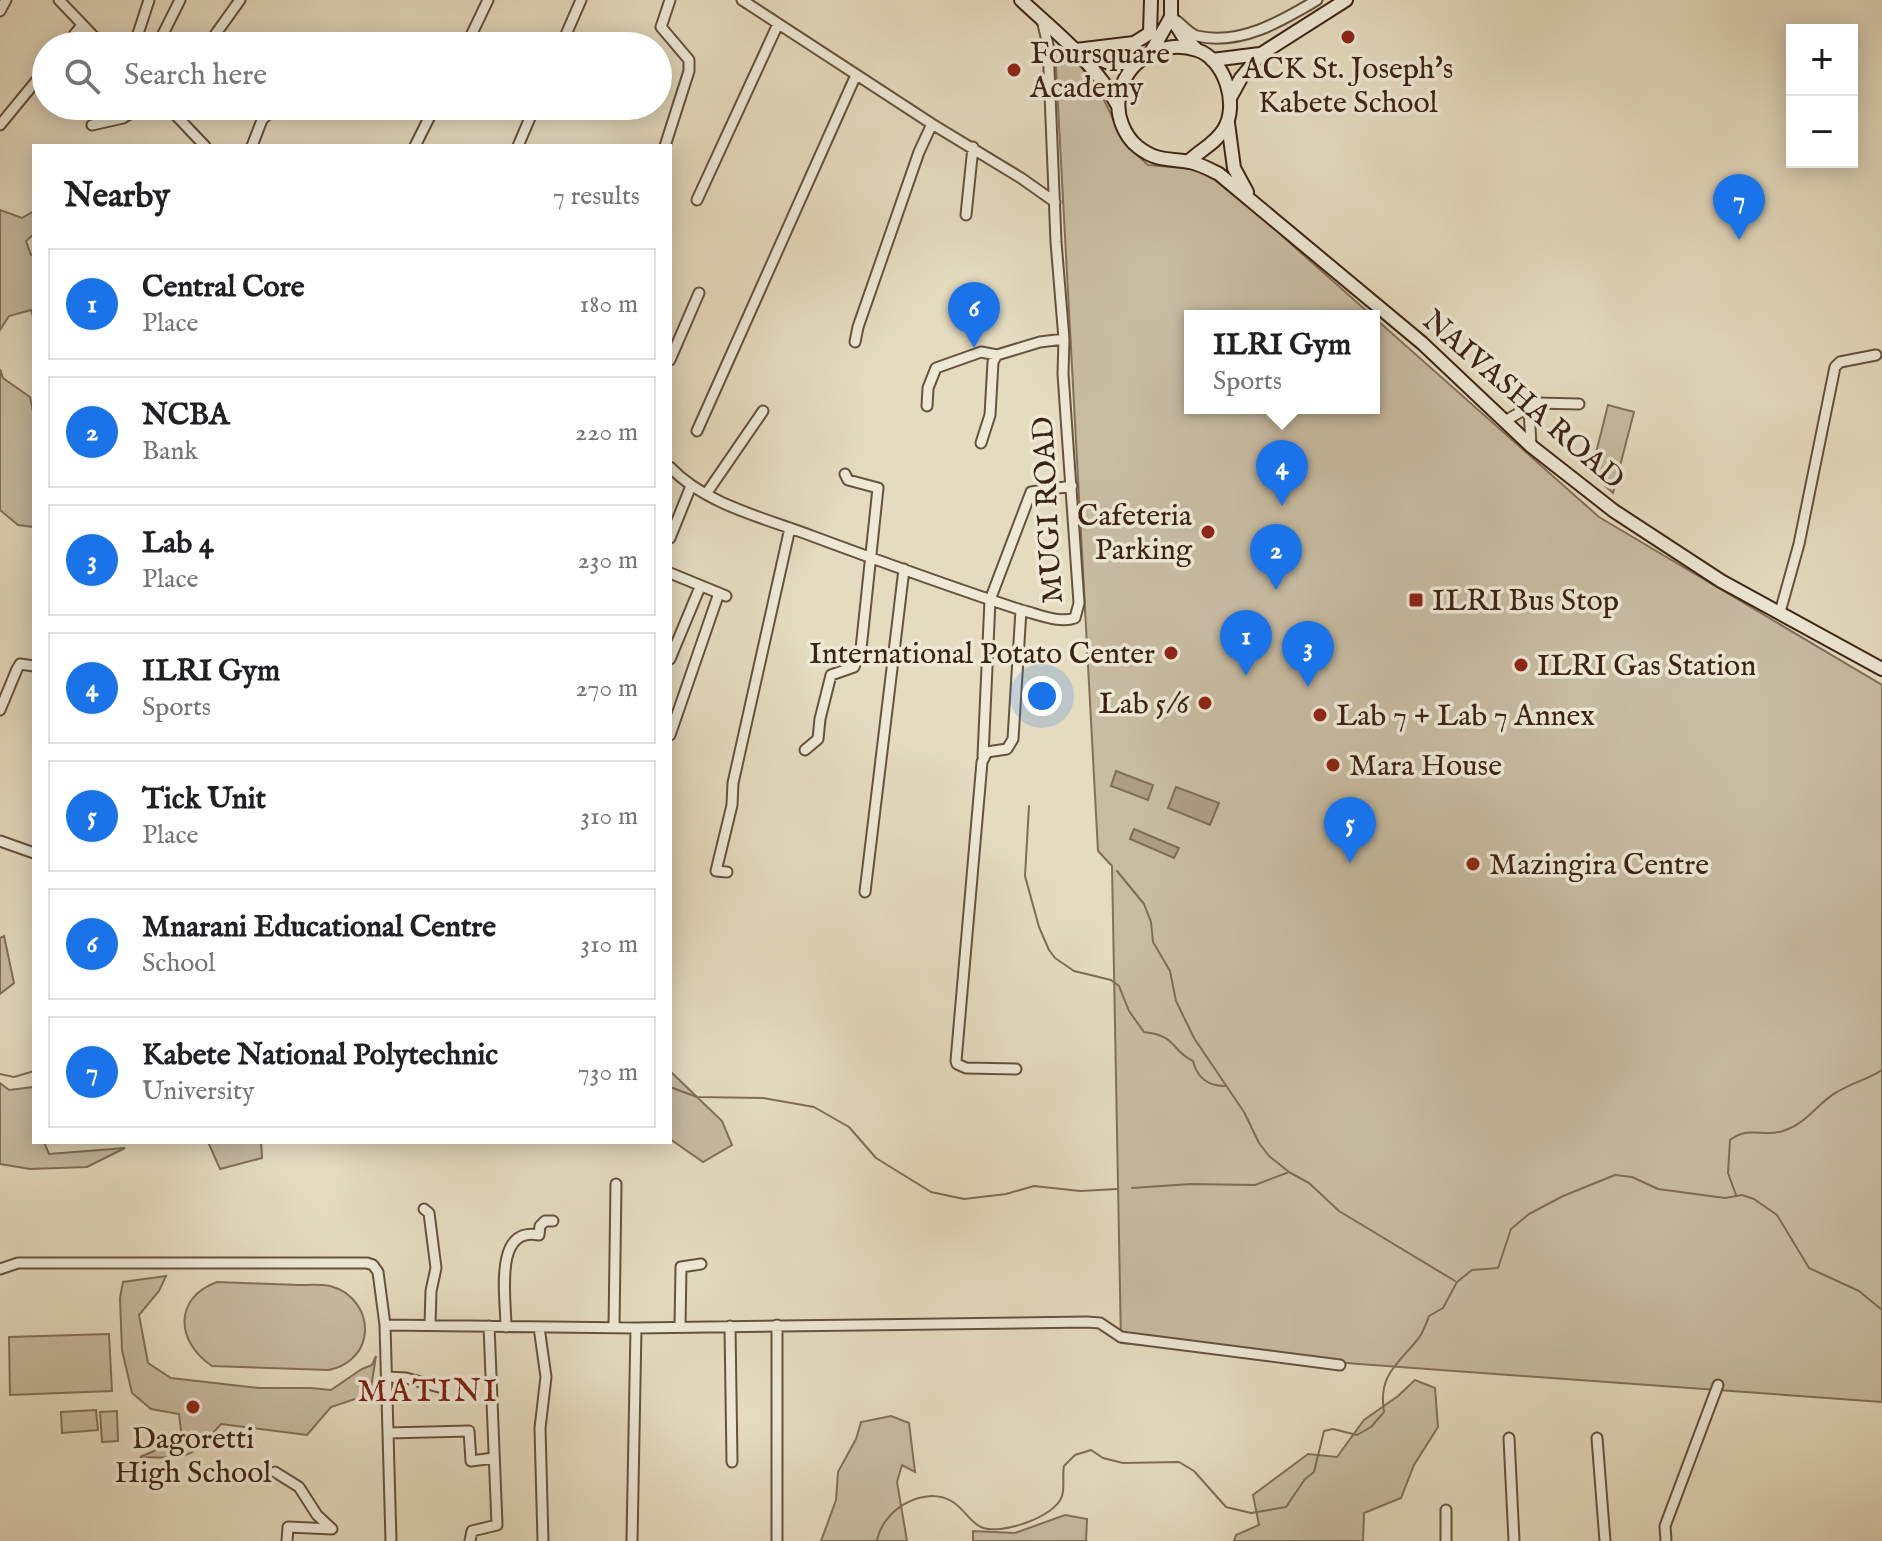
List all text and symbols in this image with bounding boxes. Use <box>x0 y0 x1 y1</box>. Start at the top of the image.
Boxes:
map controls <box>1786 24 1858 168</box>
button: + <box>1786 24 1858 96</box>
marker: ACK St. Joseph's Kabete School <box>1339 28 1357 46</box>
search box <box>32 32 672 120</box>
place label: Foursquare Academy <box>1029 36 1170 108</box>
place label: ACK St. Joseph's Kabete School <box>1242 51 1453 123</box>
icon: search <box>60 54 104 98</box>
text: Search here <box>124 57 267 95</box>
marker: Foursquare Academy <box>1005 61 1023 79</box>
button: − <box>1786 96 1858 168</box>
pin: 7 <box>1713 174 1765 240</box>
text: Nearby <box>64 175 170 218</box>
text: 7 results <box>553 180 640 213</box>
text: Central Core <box>142 269 304 307</box>
pin: 6 <box>948 282 1000 348</box>
text: 1 <box>87 288 97 321</box>
text: 180 m <box>580 288 638 321</box>
street label: NAIVASHA ROAD <box>1414 302 1632 499</box>
text: Place <box>142 307 198 340</box>
popup <box>1184 310 1380 414</box>
text: ILRI Gym <box>1213 327 1351 365</box>
text: Sports <box>1213 365 1282 398</box>
text: NCBA <box>142 397 229 435</box>
street label: MUGI ROAD <box>1025 415 1073 604</box>
text: 2 <box>86 416 98 449</box>
text: 220 m <box>575 416 638 449</box>
text: Bank <box>142 435 198 468</box>
pin: 4 <box>1256 440 1308 506</box>
place label: Cafeteria Parking <box>1077 498 1193 570</box>
marker: Cafeteria Parking <box>1199 523 1217 541</box>
pin: 2 <box>1250 524 1302 590</box>
text: Lab 4 <box>142 525 214 563</box>
text: 3 <box>87 544 97 577</box>
text: 230 m <box>578 544 638 577</box>
text: Place <box>142 563 198 596</box>
place label: ILRI Bus Stop <box>1432 583 1619 621</box>
marker: ILRI Bus Stop <box>1407 591 1425 609</box>
pin: 1 <box>1220 610 1272 676</box>
pin: 3 <box>1282 621 1334 687</box>
place label: International Potato Center <box>809 636 1155 674</box>
marker: International Potato Center <box>1162 644 1180 662</box>
place label: ILRI Gas Station <box>1537 648 1756 686</box>
text: ILRI Gym <box>142 653 280 691</box>
marker: ILRI Gas Station <box>1512 656 1530 674</box>
text: 4 <box>86 672 98 705</box>
text: 270 m <box>575 672 638 705</box>
your location <box>1022 676 1062 716</box>
place label: Lab 5/6 <box>1098 686 1190 724</box>
text: Sports <box>142 691 211 724</box>
marker: Lab 5/6 <box>1196 694 1214 712</box>
place label: Lab 7 + Lab 7 Annex <box>1336 698 1595 736</box>
marker: Lab 7 + Lab 7 Annex <box>1311 706 1329 724</box>
place label: Mara House <box>1349 748 1502 786</box>
marker: Mara House <box>1324 756 1342 774</box>
text: Tick Unit <box>142 781 266 819</box>
pin: 5 <box>1324 797 1376 863</box>
text: 5 <box>87 800 97 833</box>
text: 310 m <box>580 800 638 833</box>
text: Place <box>142 819 198 852</box>
place label: Mazingira Centre <box>1489 847 1709 885</box>
marker: Mazingira Centre <box>1464 855 1482 873</box>
text: Mnarani Educational Centre <box>142 909 496 947</box>
text: 6 <box>87 928 97 961</box>
text: 310 m <box>580 928 638 961</box>
text: School <box>142 947 215 980</box>
text: Kabete National Polytechnic <box>142 1037 498 1075</box>
text: 7 <box>86 1056 98 1089</box>
text: 730 m <box>578 1056 638 1089</box>
text: University <box>142 1075 255 1108</box>
district label: MATINI <box>357 1372 499 1413</box>
marker: Dagoretti High School <box>184 1398 202 1416</box>
place label: Dagoretti High School <box>114 1421 272 1493</box>

